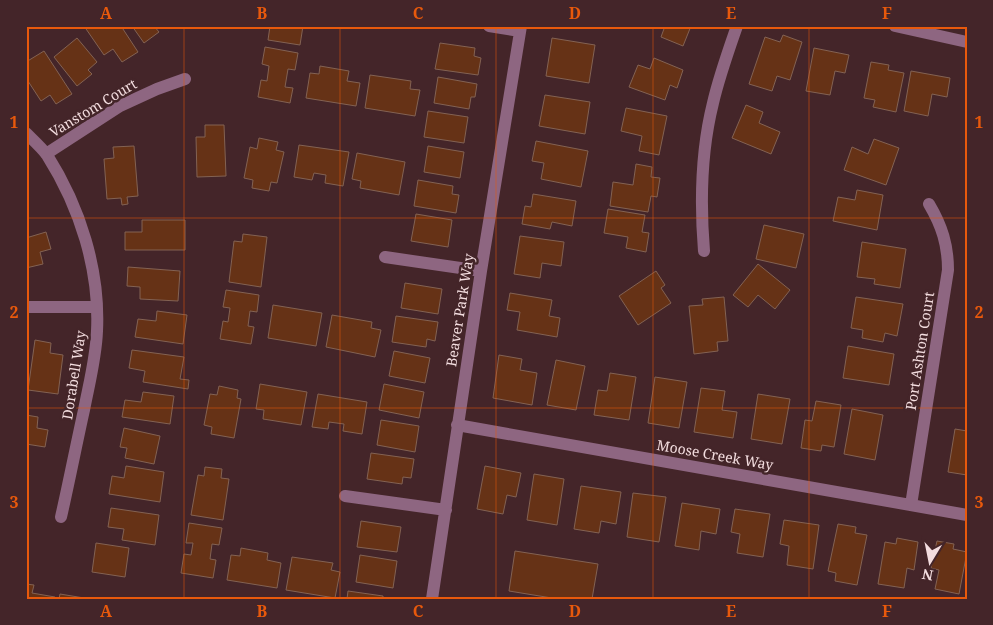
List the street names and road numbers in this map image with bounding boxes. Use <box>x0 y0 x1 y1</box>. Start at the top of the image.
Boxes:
street label: Vanstom Court <box>46 74 140 141</box>
street label: Beaver Park Way <box>441 252 478 368</box>
street label: Port Ashton Court <box>901 290 938 411</box>
street label: Dorabell Way <box>57 329 90 421</box>
street label: Moose Creek Way <box>655 435 775 474</box>

